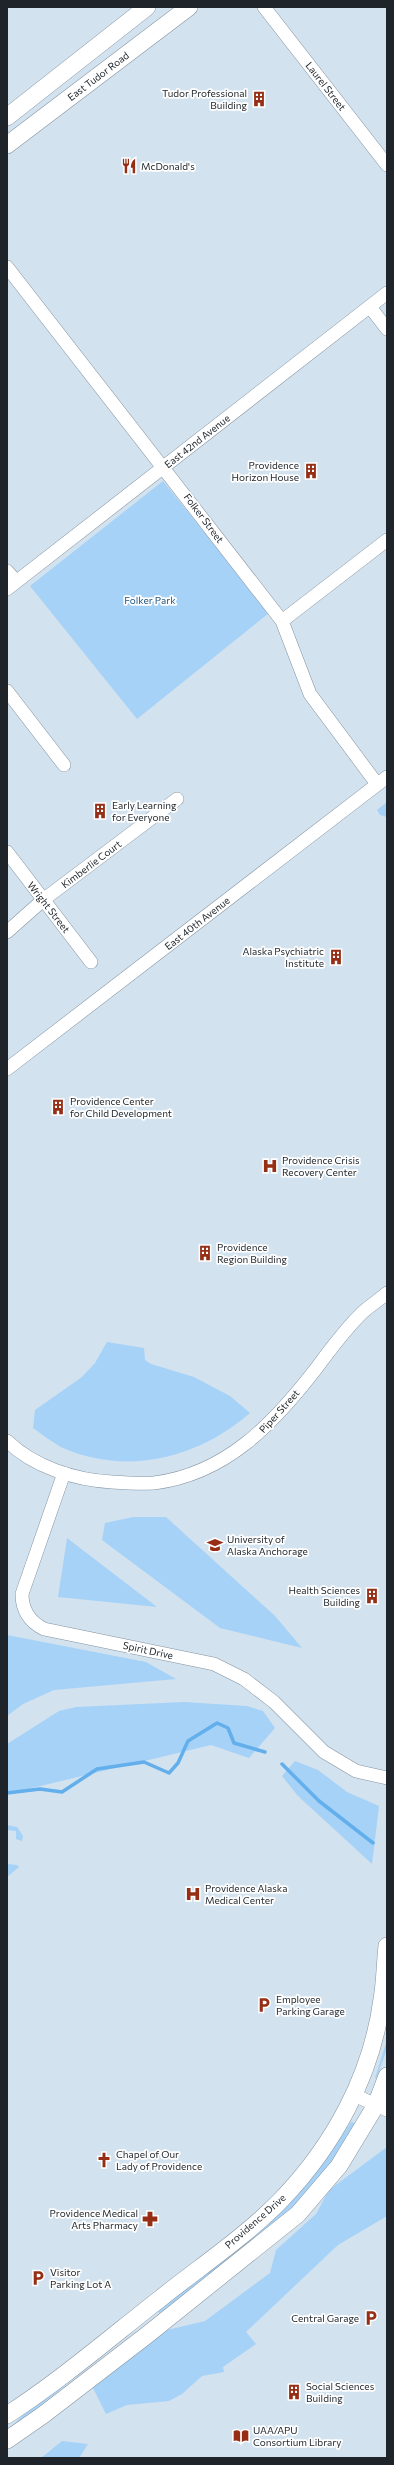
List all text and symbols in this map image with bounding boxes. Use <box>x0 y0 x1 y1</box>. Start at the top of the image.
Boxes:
street label: East Tudor Road <box>65 49 131 103</box>
street label: Laurel Street <box>303 59 349 113</box>
place label: Tudor Professional Building <box>162 87 248 111</box>
building icon: Tudor Professional Building <box>250 90 268 108</box>
restaurant icon: McDonald's <box>120 157 138 175</box>
place label: McDonald's <box>141 160 195 172</box>
street label: East 42nd Avenue <box>162 412 232 470</box>
place label: Providence Horizon House <box>232 459 299 483</box>
building icon: Providence Horizon House <box>302 462 320 480</box>
street label: Folker Street <box>182 491 226 545</box>
park label: Folker Park <box>124 594 176 606</box>
place label: Early Learning for Everyone <box>112 799 177 823</box>
building icon: Early Learning for Everyone <box>91 802 109 820</box>
street label: Kimberlie Court <box>59 838 123 890</box>
street label: Wright Street <box>25 879 73 935</box>
street label: East 40th Avenue <box>162 894 232 952</box>
place label: Alaska Psychiatric Institute <box>243 945 324 969</box>
building icon: Alaska Psychiatric Institute <box>327 948 345 966</box>
place label: Providence Center for Child Development <box>70 1095 172 1119</box>
building icon: Providence Center for Child Development <box>49 1098 67 1116</box>
place label: Providence Crisis Recovery Center <box>282 1154 360 1178</box>
hospital icon: Providence Crisis Recovery Center <box>261 1157 279 1175</box>
place label: Providence Region Building <box>217 1241 287 1265</box>
building icon: Providence Region Building <box>196 1244 214 1262</box>
street label: Piper Street <box>256 1387 302 1435</box>
place label: University of Alaska Anchorage <box>227 1533 308 1557</box>
school or university icon: University of Alaska Anchorage <box>206 1536 224 1554</box>
place label: Health Sciences Building <box>289 1584 361 1608</box>
building icon: Health Sciences Building <box>363 1587 381 1605</box>
street label: Spirit Drive <box>122 1639 174 1661</box>
place label: Providence Alaska Medical Center <box>205 1882 287 1906</box>
hospital icon: Providence Alaska Medical Center <box>184 1885 202 1903</box>
place label: Employee Parking Garage <box>276 1993 345 2017</box>
parking icon: Employee Parking Garage <box>255 1996 273 2014</box>
place label: Chapel of Our Lady of Providence <box>116 2148 202 2172</box>
church icon: Chapel of Our Lady of Providence <box>95 2151 113 2169</box>
street label: Providence Drive <box>222 2191 288 2251</box>
place label: Providence Medical Arts Pharmacy <box>50 2207 138 2231</box>
pharmacy icon: Providence Medical Arts Pharmacy <box>141 2210 159 2228</box>
place label: Visitor Parking Lot A <box>50 2266 111 2290</box>
parking icon: Visitor Parking Lot A <box>29 2269 47 2287</box>
parking icon: Central Garage <box>362 2309 380 2327</box>
place label: Central Garage <box>291 2312 359 2324</box>
place label: Social Sciences Building <box>306 2380 375 2404</box>
building icon: Social Sciences Building <box>285 2383 303 2401</box>
place label: UAA/APU Consortium Library <box>253 2424 341 2448</box>
library icon: UAA/APU Consortium Library <box>232 2427 250 2445</box>

